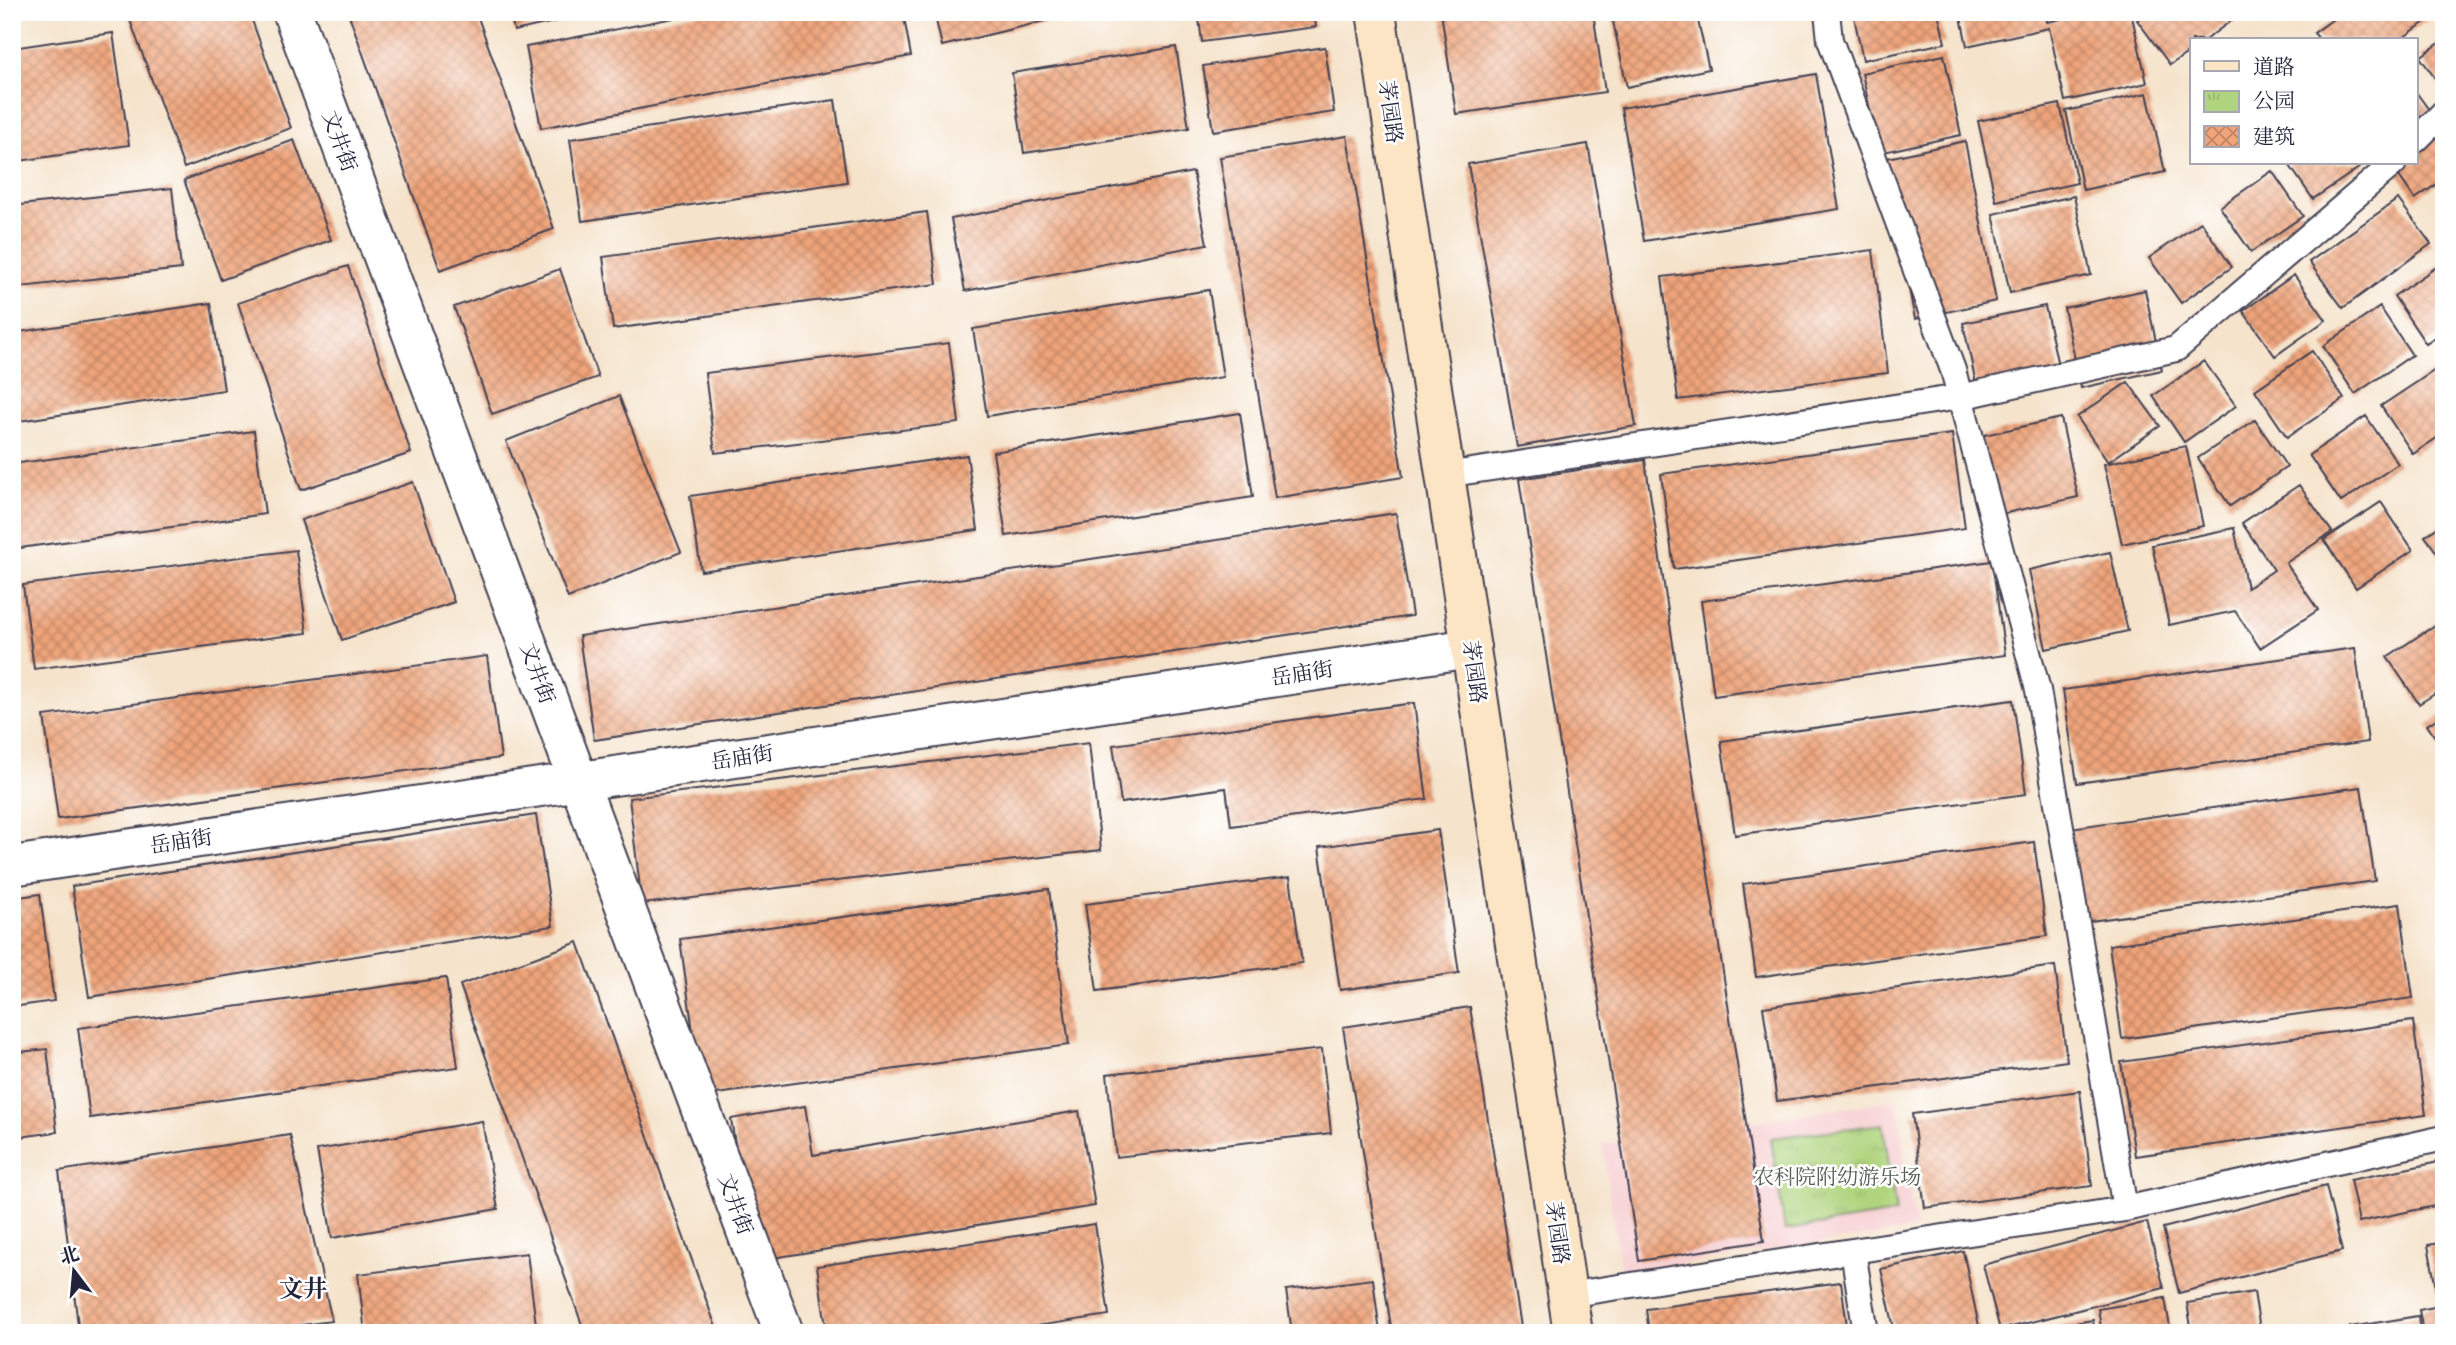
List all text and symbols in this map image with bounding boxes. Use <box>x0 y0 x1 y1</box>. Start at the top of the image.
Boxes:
legend <box>2190 38 2418 164</box>
text: 道路 <box>2253 54 2295 79</box>
street label: 茅园路 <box>1374 79 1408 145</box>
text: 公园 <box>2253 88 2295 113</box>
street label: 文井街 <box>317 107 363 175</box>
text: 建筑 <box>2253 124 2295 149</box>
street label: 文井街 <box>515 639 561 707</box>
street label: 茅园路 <box>1458 639 1492 705</box>
street label: 岳庙街 <box>1269 656 1335 690</box>
street label: 岳庙街 <box>709 740 775 774</box>
street label: 岳庙街 <box>148 824 214 858</box>
park label: 农科院附幼游乐场 <box>1753 1164 1921 1189</box>
street label: 文井街 <box>713 1170 759 1238</box>
street label: 茅园路 <box>1541 1200 1575 1266</box>
north arrow <box>38 1236 108 1306</box>
text: 北 <box>57 1241 82 1269</box>
district label: 文井 <box>279 1274 327 1303</box>

